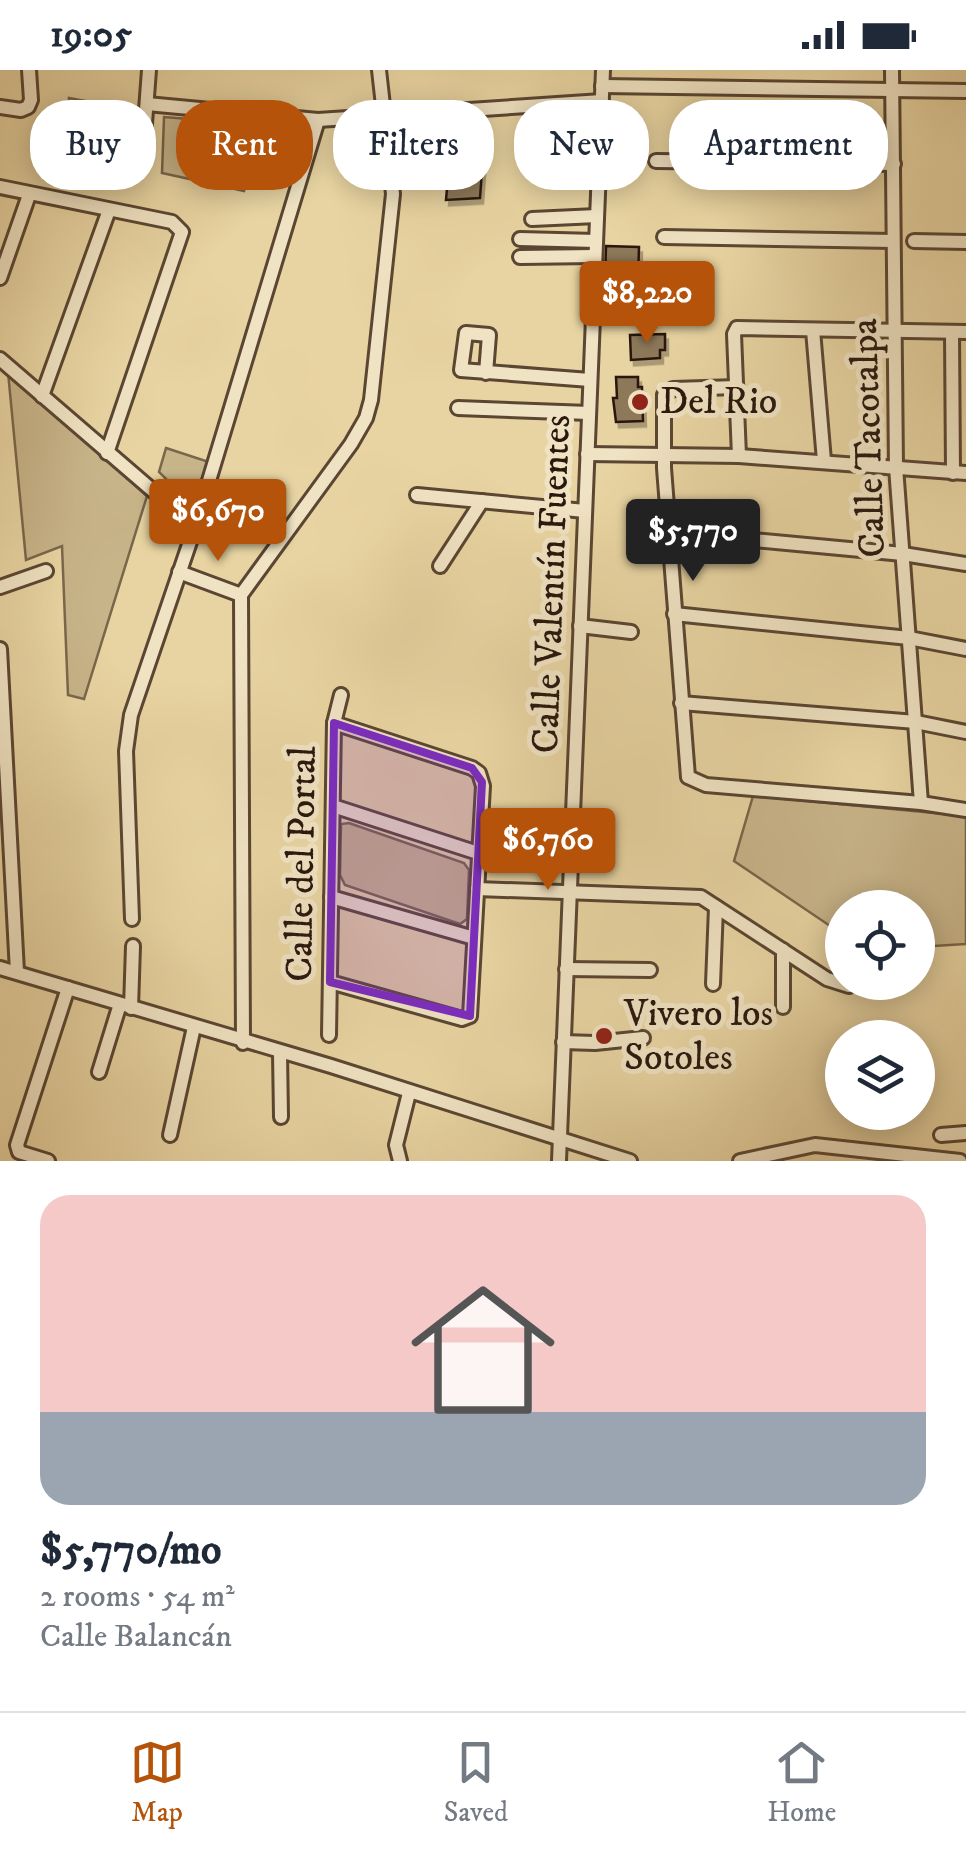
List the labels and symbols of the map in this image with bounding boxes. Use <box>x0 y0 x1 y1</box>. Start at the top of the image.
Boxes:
pin: $8,220 <box>566 261 728 346</box>
street label: Calle Tacotalpa <box>841 318 897 558</box>
place label: Del Rio <box>660 378 777 426</box>
marker: Del Rio <box>629 391 651 413</box>
street label: Calle Valentín Fuentes <box>522 414 582 754</box>
pin: $6,670 <box>137 479 299 564</box>
pin: $5,770 <box>612 499 774 584</box>
street label: Calle del Portal <box>276 745 328 982</box>
pin: $6,760 <box>467 808 629 893</box>
place label: Vivero los Sotoles <box>623 990 773 1082</box>
marker: Vivero los Sotoles <box>593 1025 615 1047</box>

